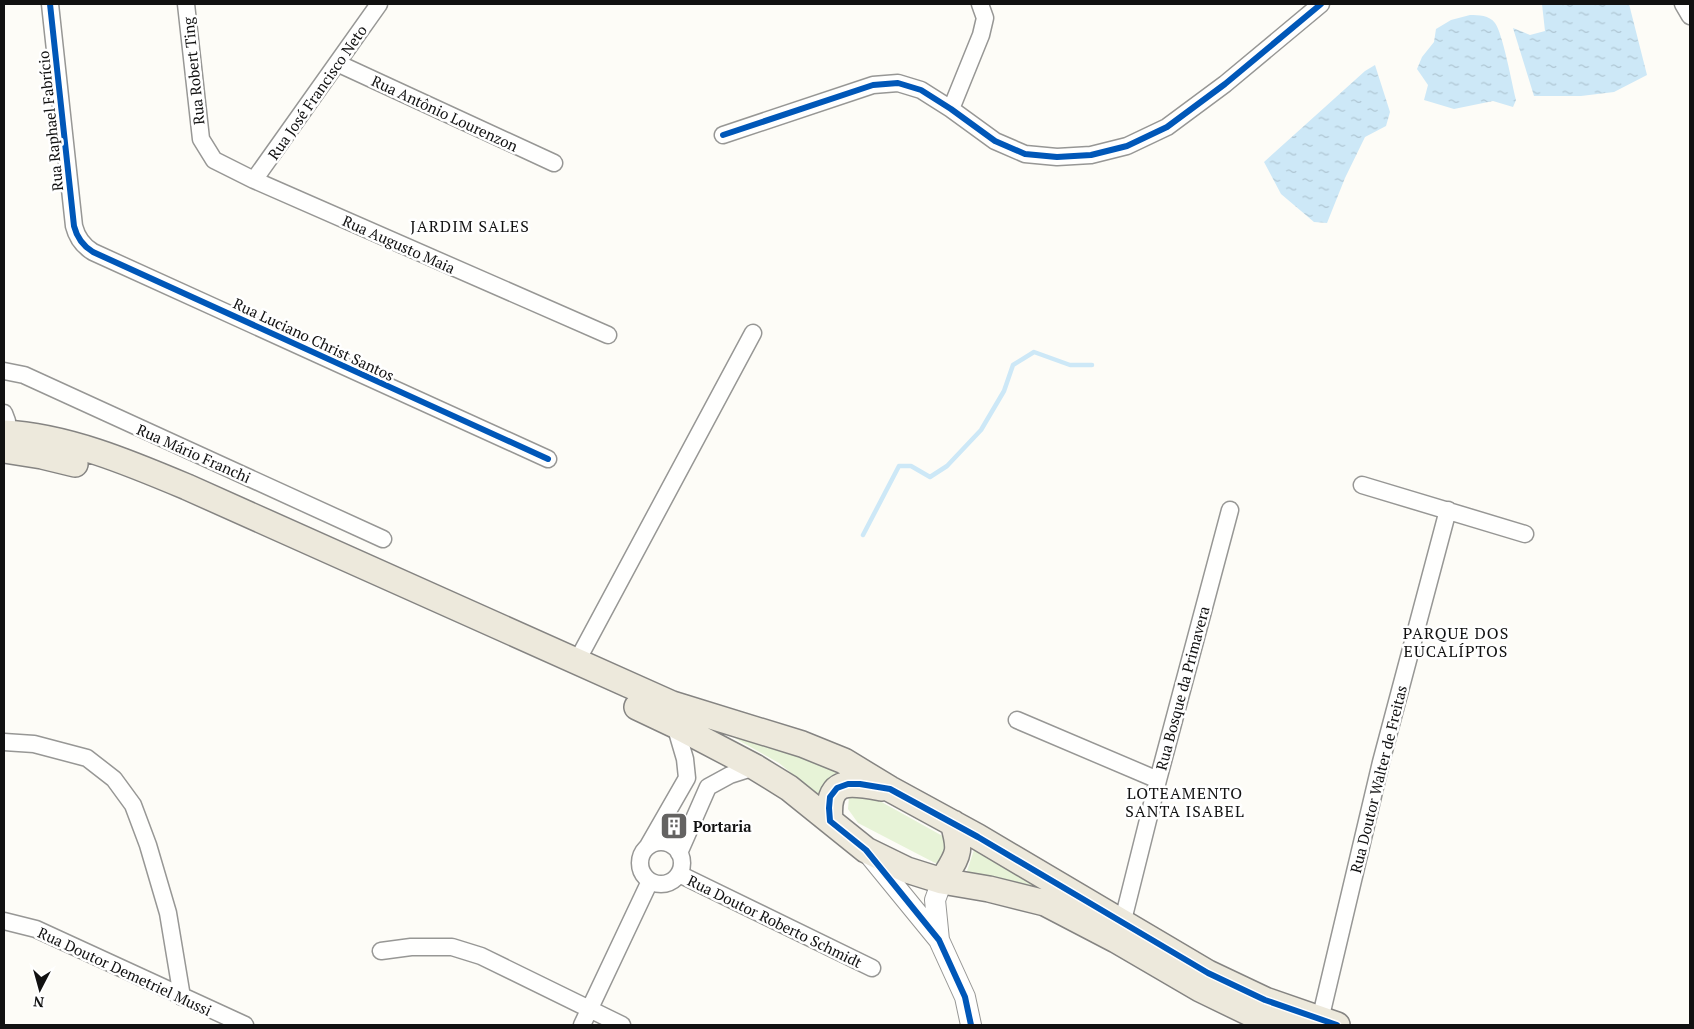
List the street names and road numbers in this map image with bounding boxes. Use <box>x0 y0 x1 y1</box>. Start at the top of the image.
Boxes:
street label: Rua Robert Ting <box>177 15 209 126</box>
street label: Rua José Francisco Neto <box>263 21 371 163</box>
street label: Rua Raphael Fabrício <box>33 50 67 192</box>
street label: Rua Antônio Lourenzon <box>369 70 521 156</box>
street label: Rua Augusto Maia <box>340 210 459 278</box>
street label: Rua Luciano Christ Santos <box>230 293 398 385</box>
street label: Rua Mário Franchi <box>134 419 254 487</box>
street label: Rua Bosque da Primavera <box>1150 603 1214 772</box>
street label: Rua Doutor Walter de Freitas <box>1345 683 1411 875</box>
street label: Rua Doutor Roberto Schmidt <box>684 870 866 972</box>
street label: Rua Doutor Demetriel Mussi <box>35 922 215 1020</box>

